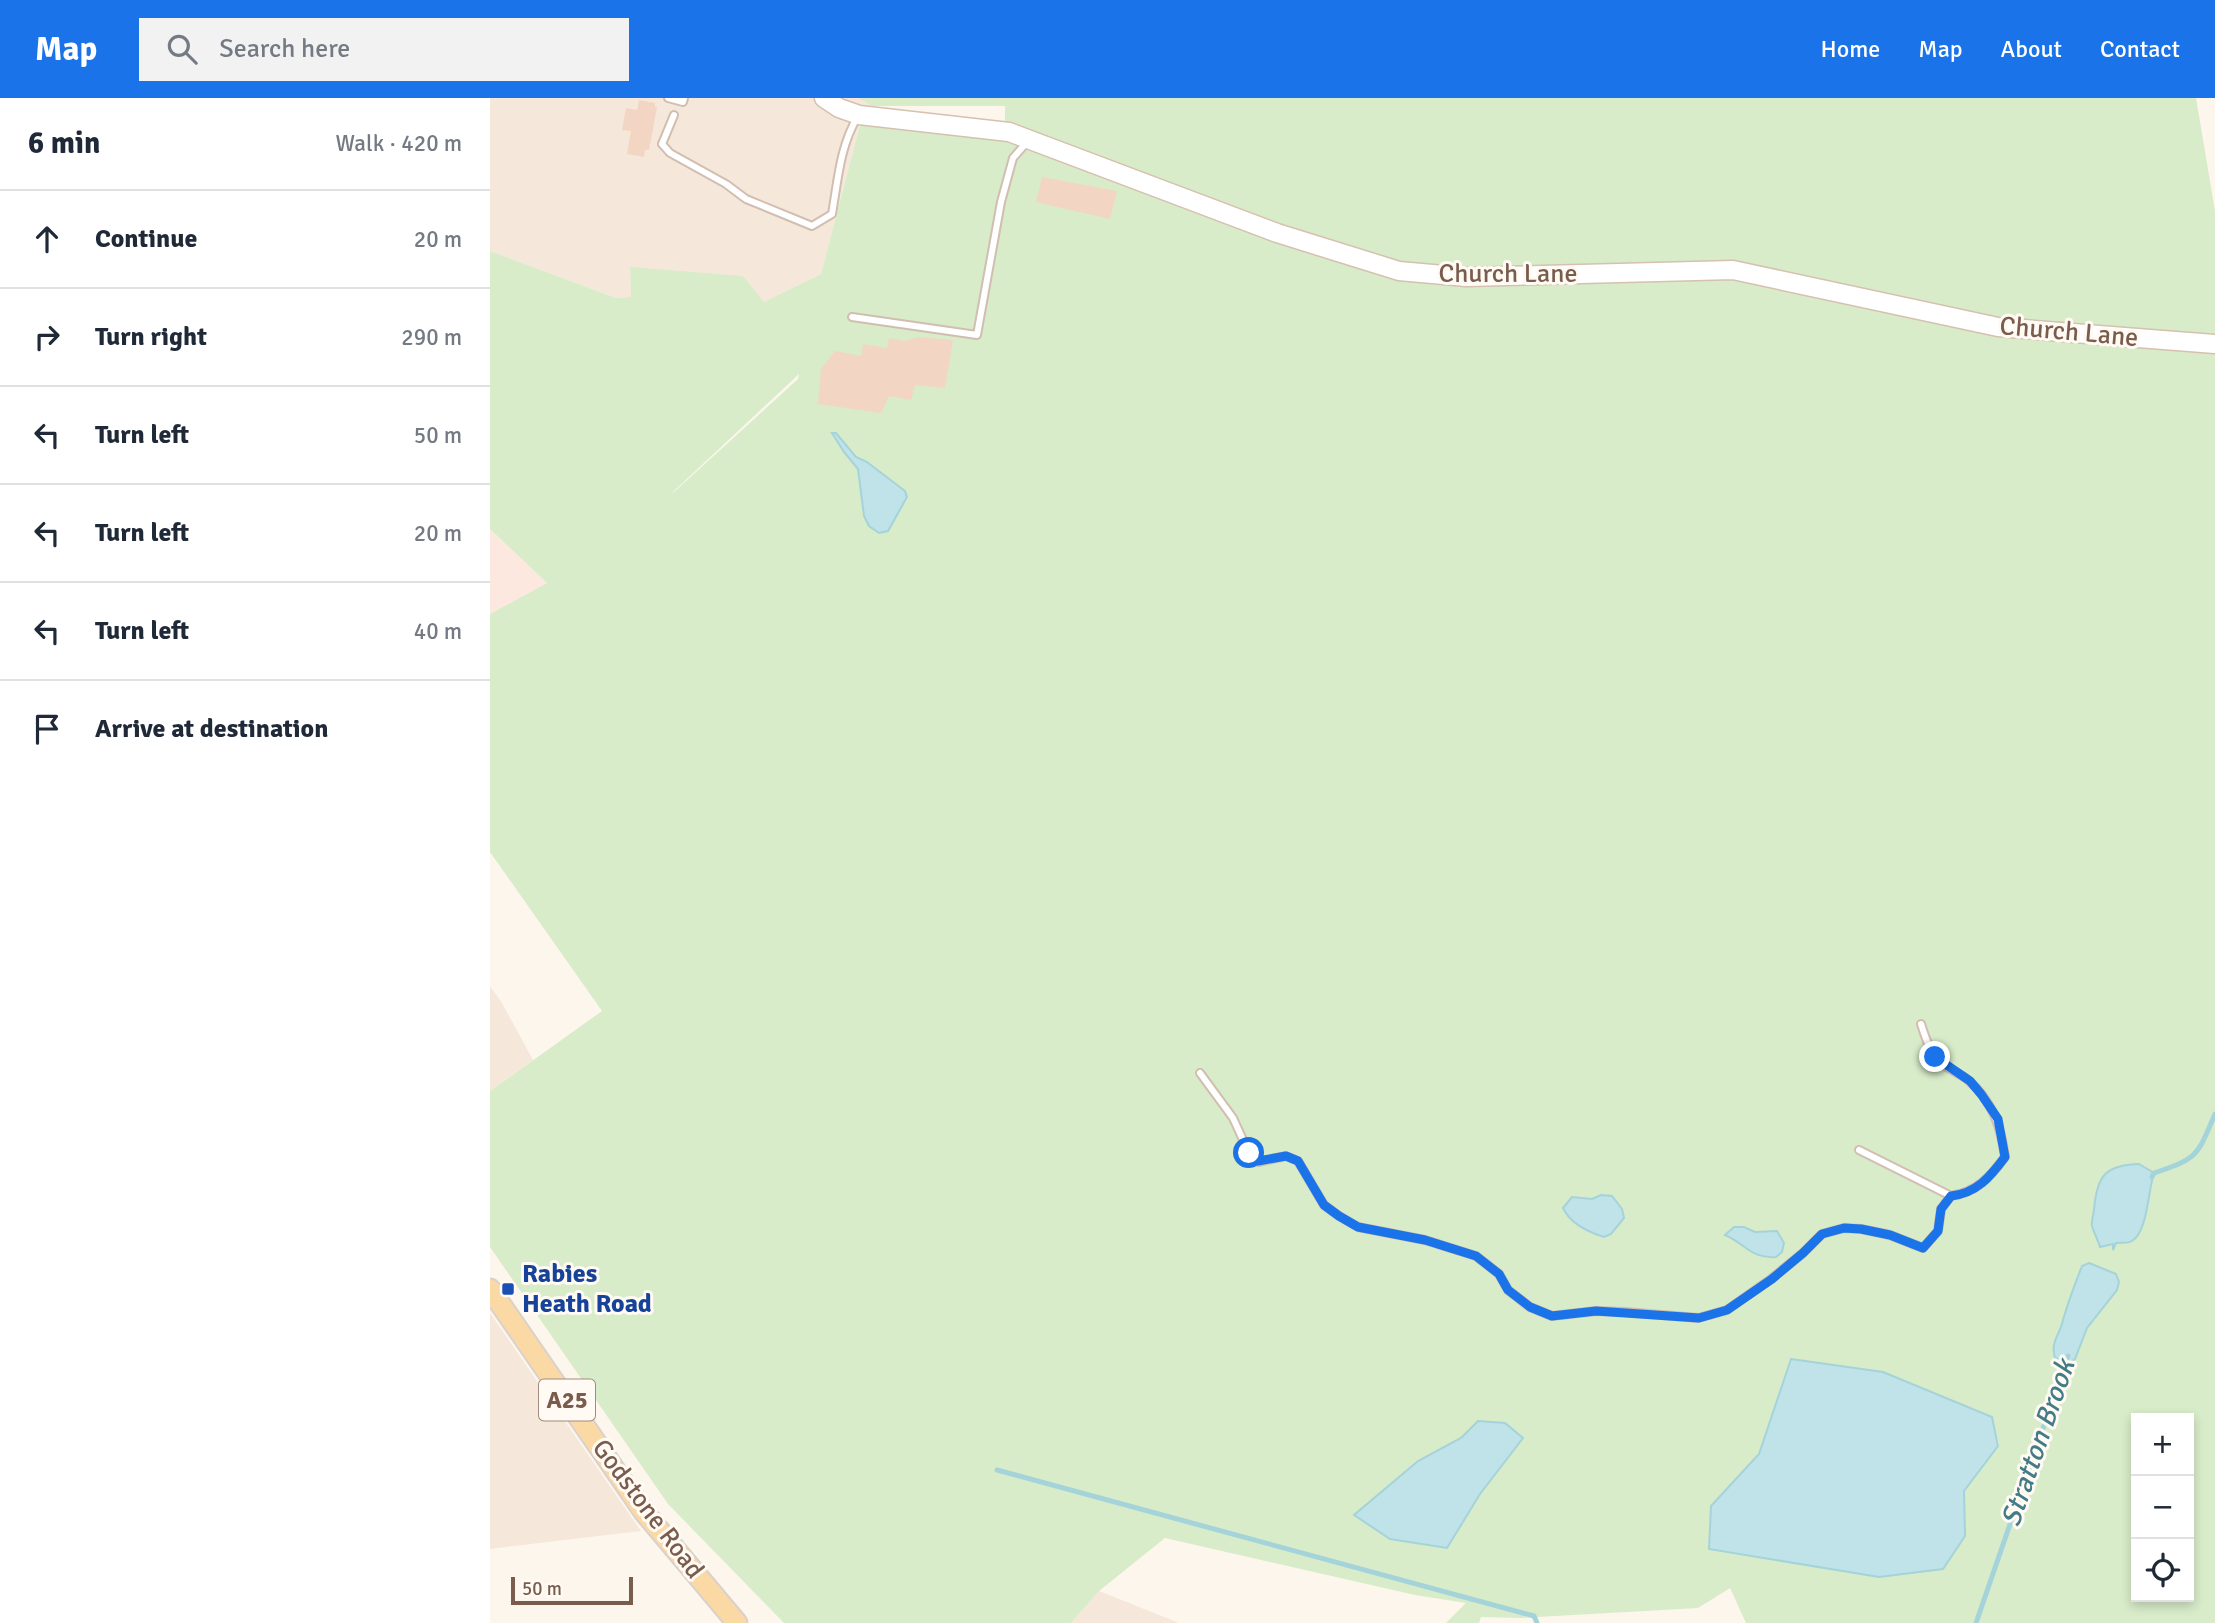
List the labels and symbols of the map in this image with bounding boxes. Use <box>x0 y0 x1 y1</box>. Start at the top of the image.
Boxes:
street label: Church Lane <box>1439 258 1577 290</box>
street label: Church Lane <box>1998 310 2140 354</box>
route end <box>1919 1041 1950 1072</box>
route start <box>1233 1137 1264 1168</box>
place label: Rabies Heath Road <box>522 1258 652 1320</box>
marker: Rabies Heath Road <box>500 1281 516 1297</box>
water label: Stratton Brook <box>1994 1352 2083 1531</box>
road number: A25 <box>539 1380 595 1420</box>
street label: Godstone Road <box>585 1433 711 1585</box>
scale bar <box>511 1574 634 1606</box>

